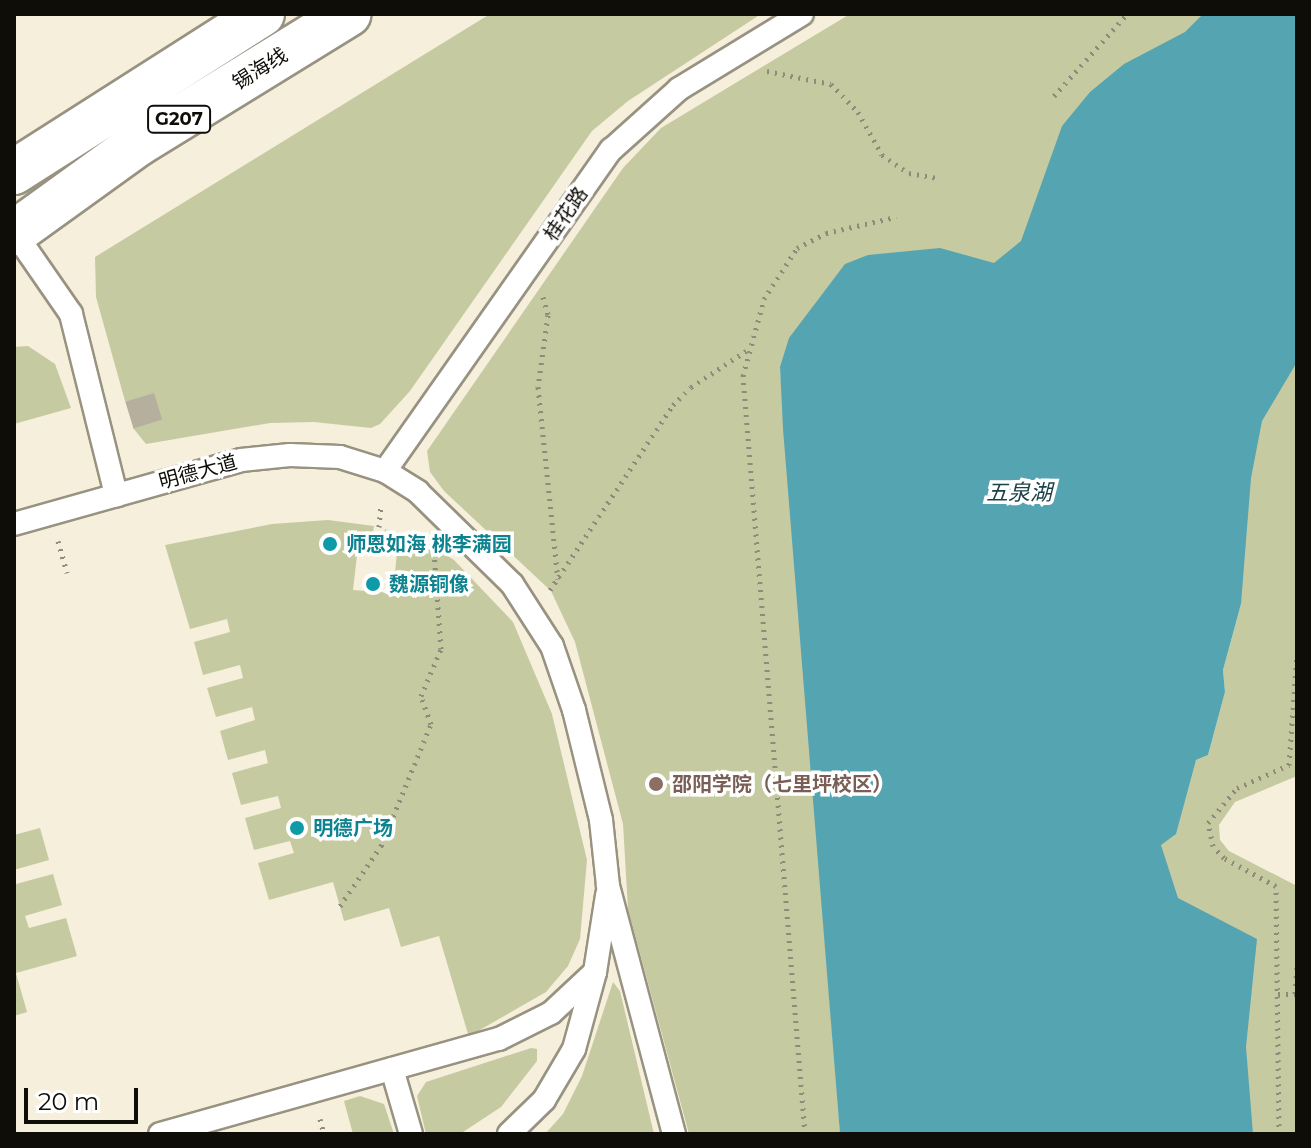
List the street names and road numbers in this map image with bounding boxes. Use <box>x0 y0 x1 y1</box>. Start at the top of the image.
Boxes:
street label: 锡海线 <box>228 43 292 95</box>
road number: G207 <box>147 105 211 133</box>
street label: 桂花路 <box>539 183 593 245</box>
street label: 明德大道 <box>156 450 240 494</box>

